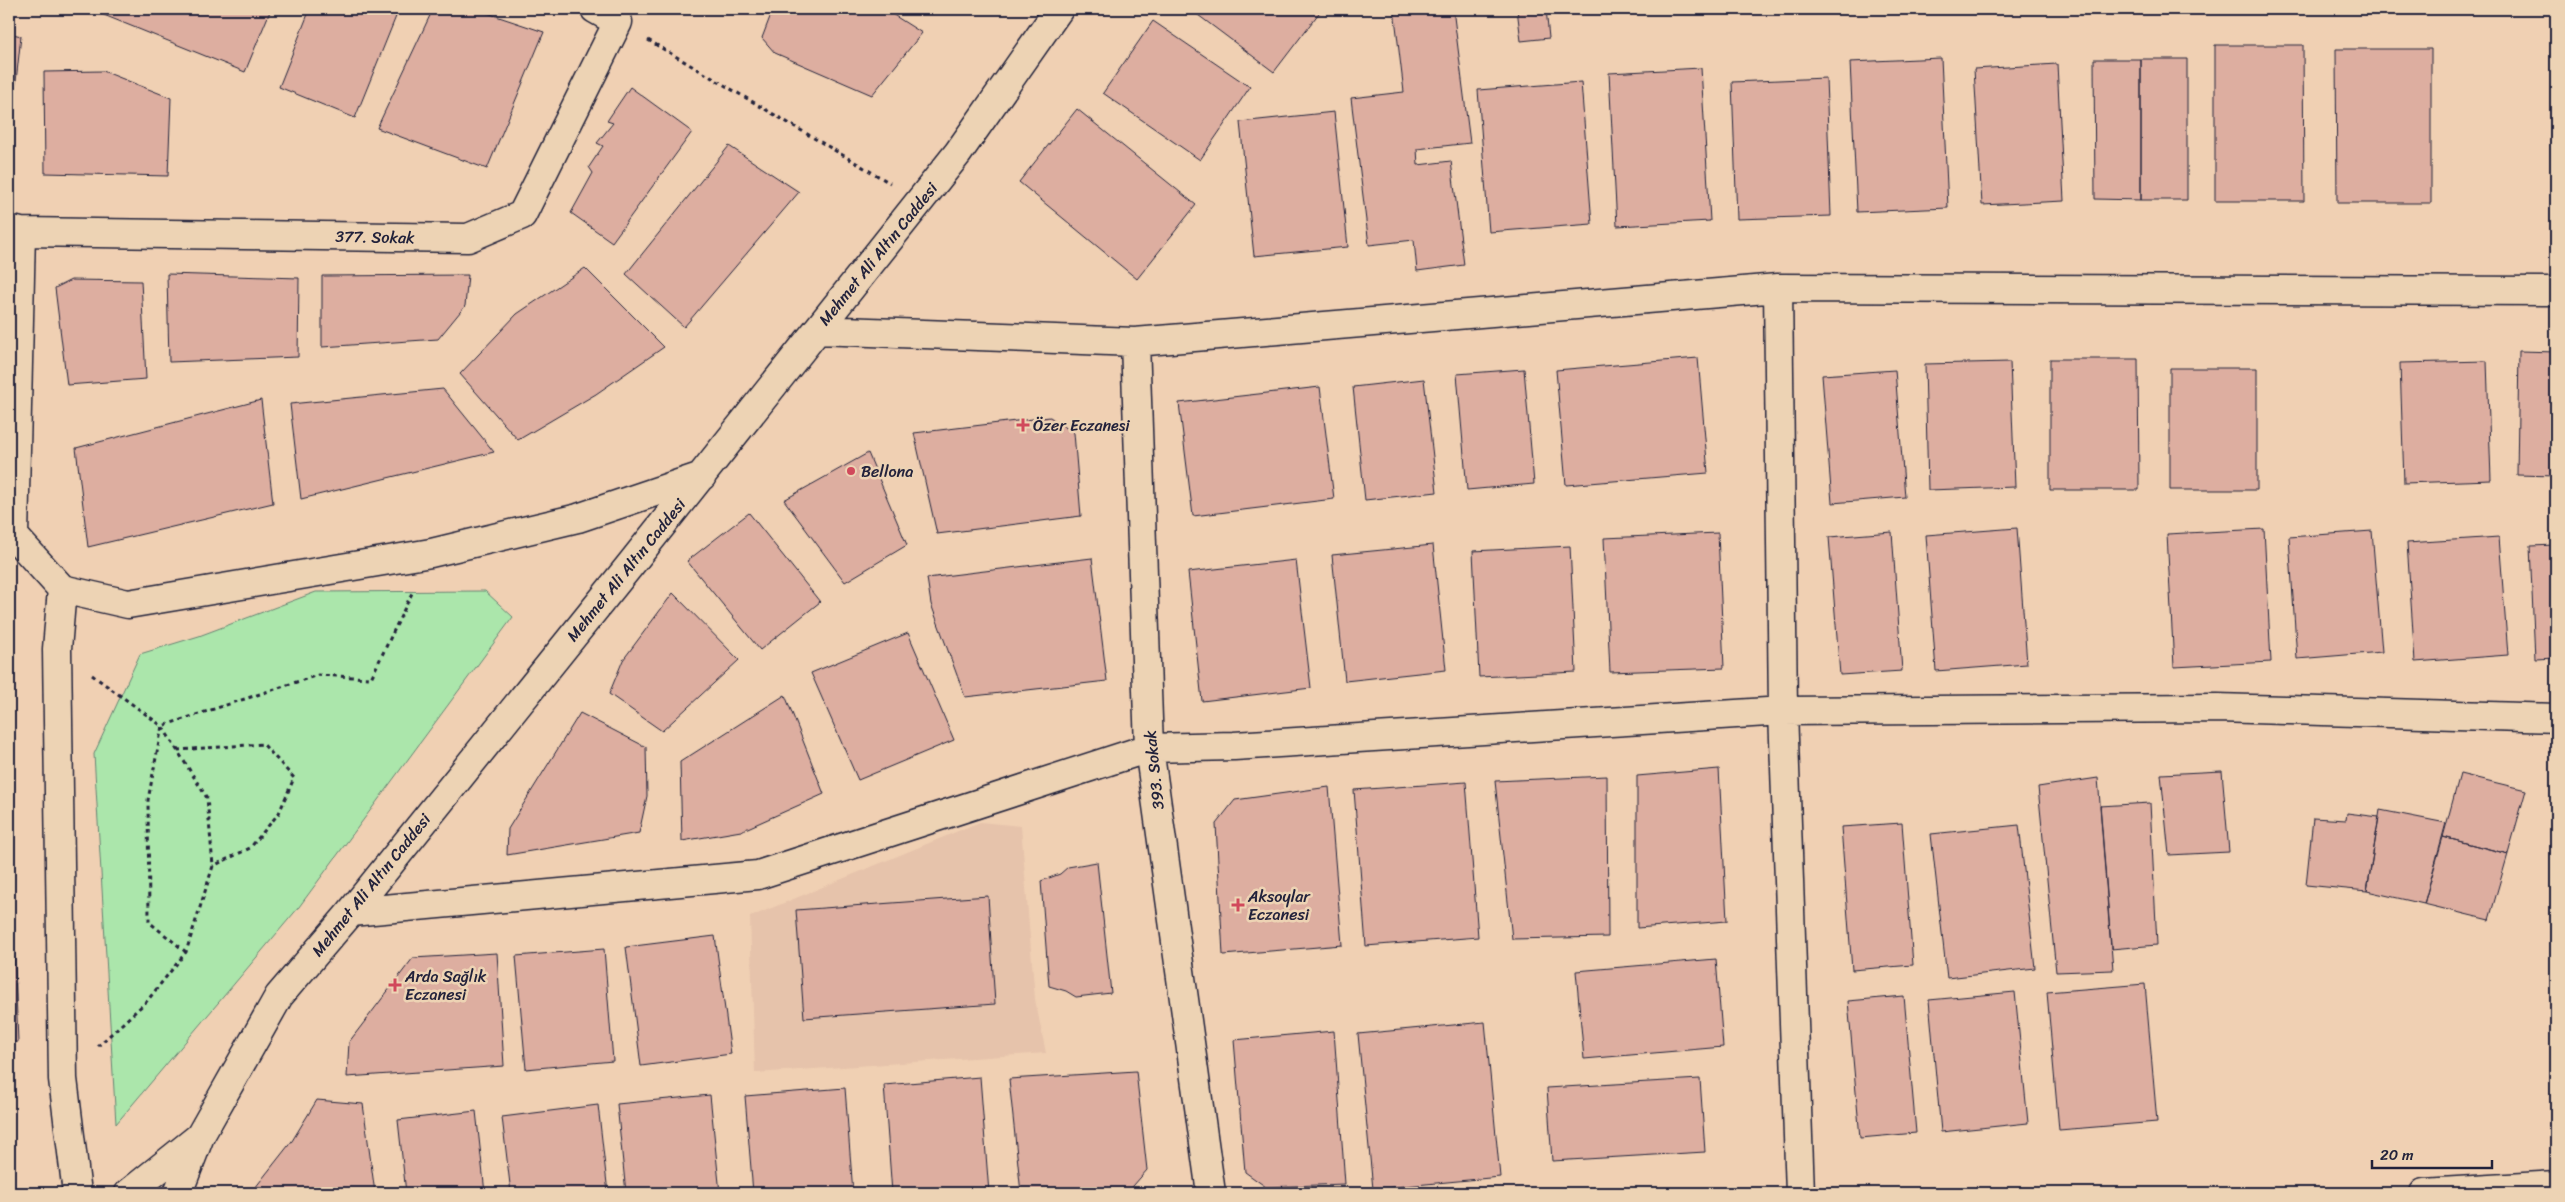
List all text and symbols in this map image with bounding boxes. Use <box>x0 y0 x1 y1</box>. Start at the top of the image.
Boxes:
street label: Mehmet Ali Altın Caddesi <box>811 175 946 332</box>
street label: 377. Sokak <box>335 222 415 252</box>
place label: Özer Eczanesi <box>1033 411 1130 440</box>
marker: Özer Eczanesi <box>1017 419 1029 431</box>
place label: Bellona <box>861 457 913 486</box>
marker: Bellona <box>845 465 857 477</box>
street label: Mehmet Ali Altın Caddesi <box>559 491 694 648</box>
street label: 393. Sokak <box>1135 728 1173 811</box>
street label: Mehmet Ali Altın Caddesi <box>304 806 439 963</box>
place label: Aksoylar Eczanesi <box>1247 882 1311 929</box>
marker: Aksoylar Eczanesi <box>1232 899 1244 911</box>
place label: Arda Sağlık Eczanesi <box>404 962 487 1009</box>
marker: Arda Sağlık Eczanesi <box>389 979 401 991</box>
scale bar <box>2372 1137 2492 1169</box>
text: 20 m <box>2380 1142 2414 1168</box>

